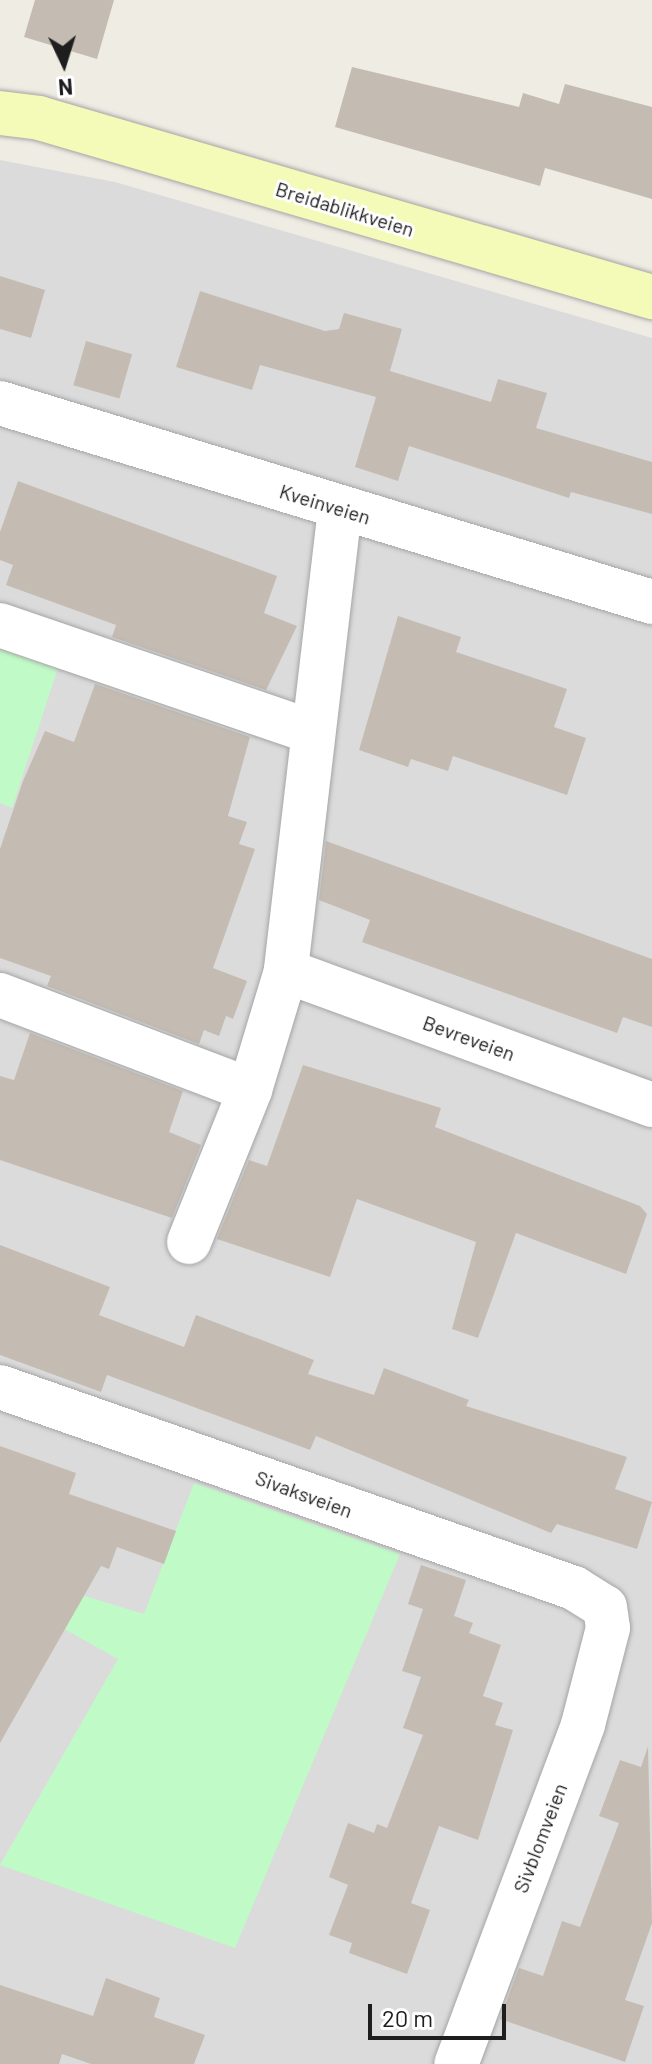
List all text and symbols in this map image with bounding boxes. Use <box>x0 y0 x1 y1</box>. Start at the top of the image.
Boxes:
north arrow <box>24 24 104 104</box>
text: N <box>57 74 74 101</box>
street label: Breidablikkveien <box>273 177 417 241</box>
street label: Kveinveien <box>277 479 373 529</box>
street label: Bevreveien <box>420 1010 518 1066</box>
street label: Sivaksveien <box>252 1465 356 1523</box>
street label: Sivblomveien <box>508 1780 572 1896</box>
scale bar <box>372 1988 510 2038</box>
text: 20 m <box>382 2003 433 2032</box>

